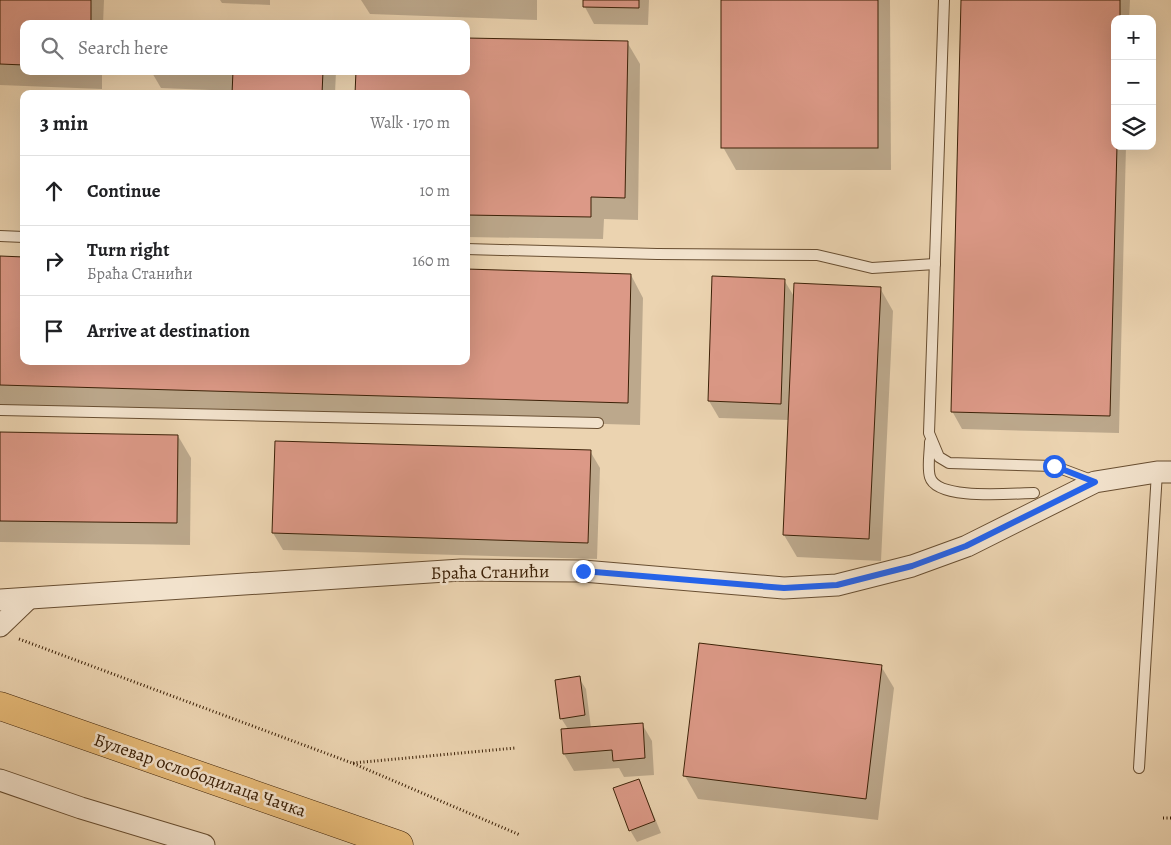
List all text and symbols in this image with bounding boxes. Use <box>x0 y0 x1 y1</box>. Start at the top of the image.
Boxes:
map controls <box>1111 15 1156 150</box>
button: + <box>1111 15 1156 60</box>
search box <box>20 20 470 75</box>
icon: search <box>38 34 66 62</box>
text: Search here <box>78 35 168 61</box>
button: − <box>1111 60 1156 105</box>
button: layers <box>1111 105 1156 150</box>
text: 3 min <box>40 109 88 137</box>
text: Walk · 170 m <box>370 112 450 134</box>
icon: ahead <box>40 177 68 205</box>
text: Continue <box>87 178 161 204</box>
text: 10 m <box>420 180 450 202</box>
text: Turn right <box>87 237 169 263</box>
icon: right <box>40 247 68 275</box>
text: 160 m <box>412 250 450 272</box>
text: Браћа Станићи <box>87 263 193 285</box>
icon: arrive <box>40 317 68 345</box>
text: Arrive at destination <box>87 318 250 344</box>
route start <box>1043 455 1066 478</box>
street label: Браћа Станићи <box>430 559 550 585</box>
route end <box>572 560 595 583</box>
street label: Булевар ослободилаца Чачка <box>91 727 310 823</box>

